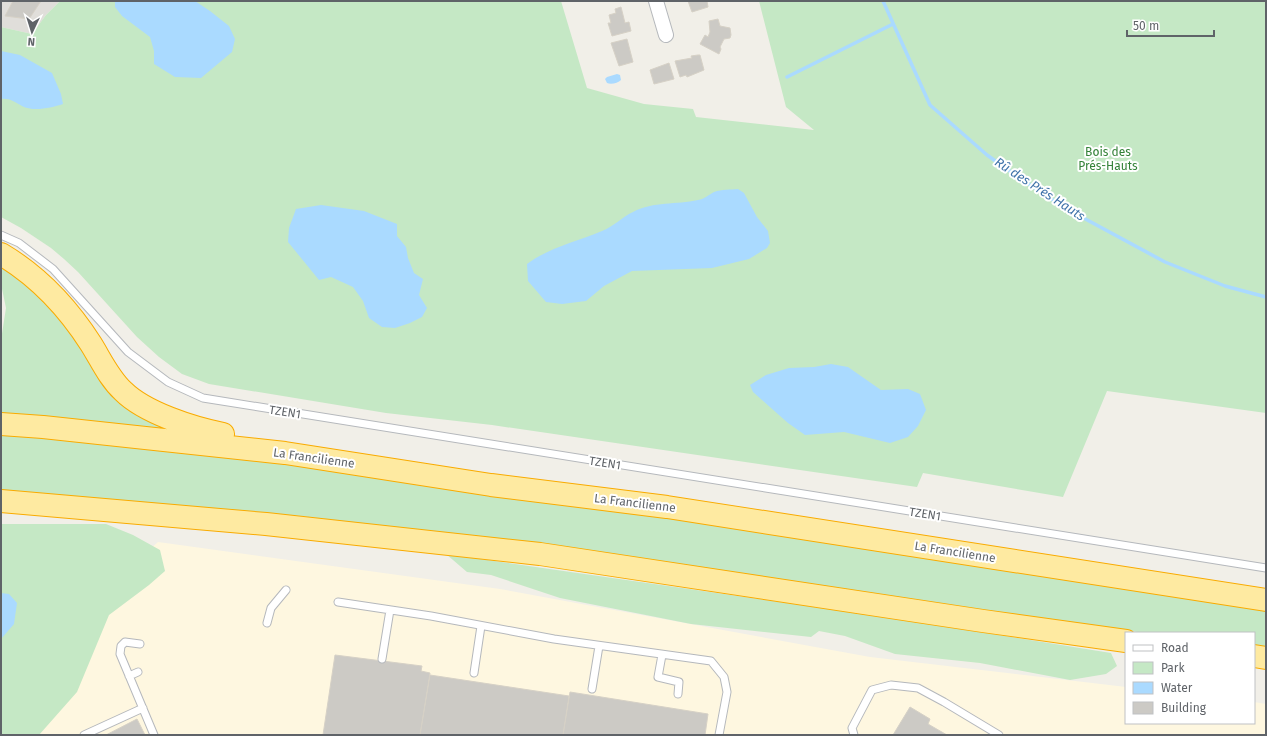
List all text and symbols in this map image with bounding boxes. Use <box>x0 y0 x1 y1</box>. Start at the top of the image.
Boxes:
north arrow <box>12 12 52 52</box>
scale bar <box>1127 12 1214 38</box>
text: 50 m <box>1133 19 1159 33</box>
text: N <box>27 35 35 48</box>
park label: Bois des Prés-Hauts <box>1078 145 1138 173</box>
water label: Rû des Prés Hauts <box>992 154 1088 224</box>
street label: TZEN1 <box>268 403 302 421</box>
street label: La Francilienne <box>272 445 356 471</box>
street label: TZEN1 <box>588 454 622 472</box>
street label: La Francilienne <box>593 491 677 515</box>
street label: TZEN1 <box>908 505 942 523</box>
street label: La Francilienne <box>913 539 997 565</box>
legend <box>1125 632 1255 724</box>
text: Road <box>1161 641 1189 655</box>
text: Park <box>1161 661 1185 675</box>
text: Water <box>1161 681 1193 695</box>
text: Building <box>1161 701 1207 715</box>

